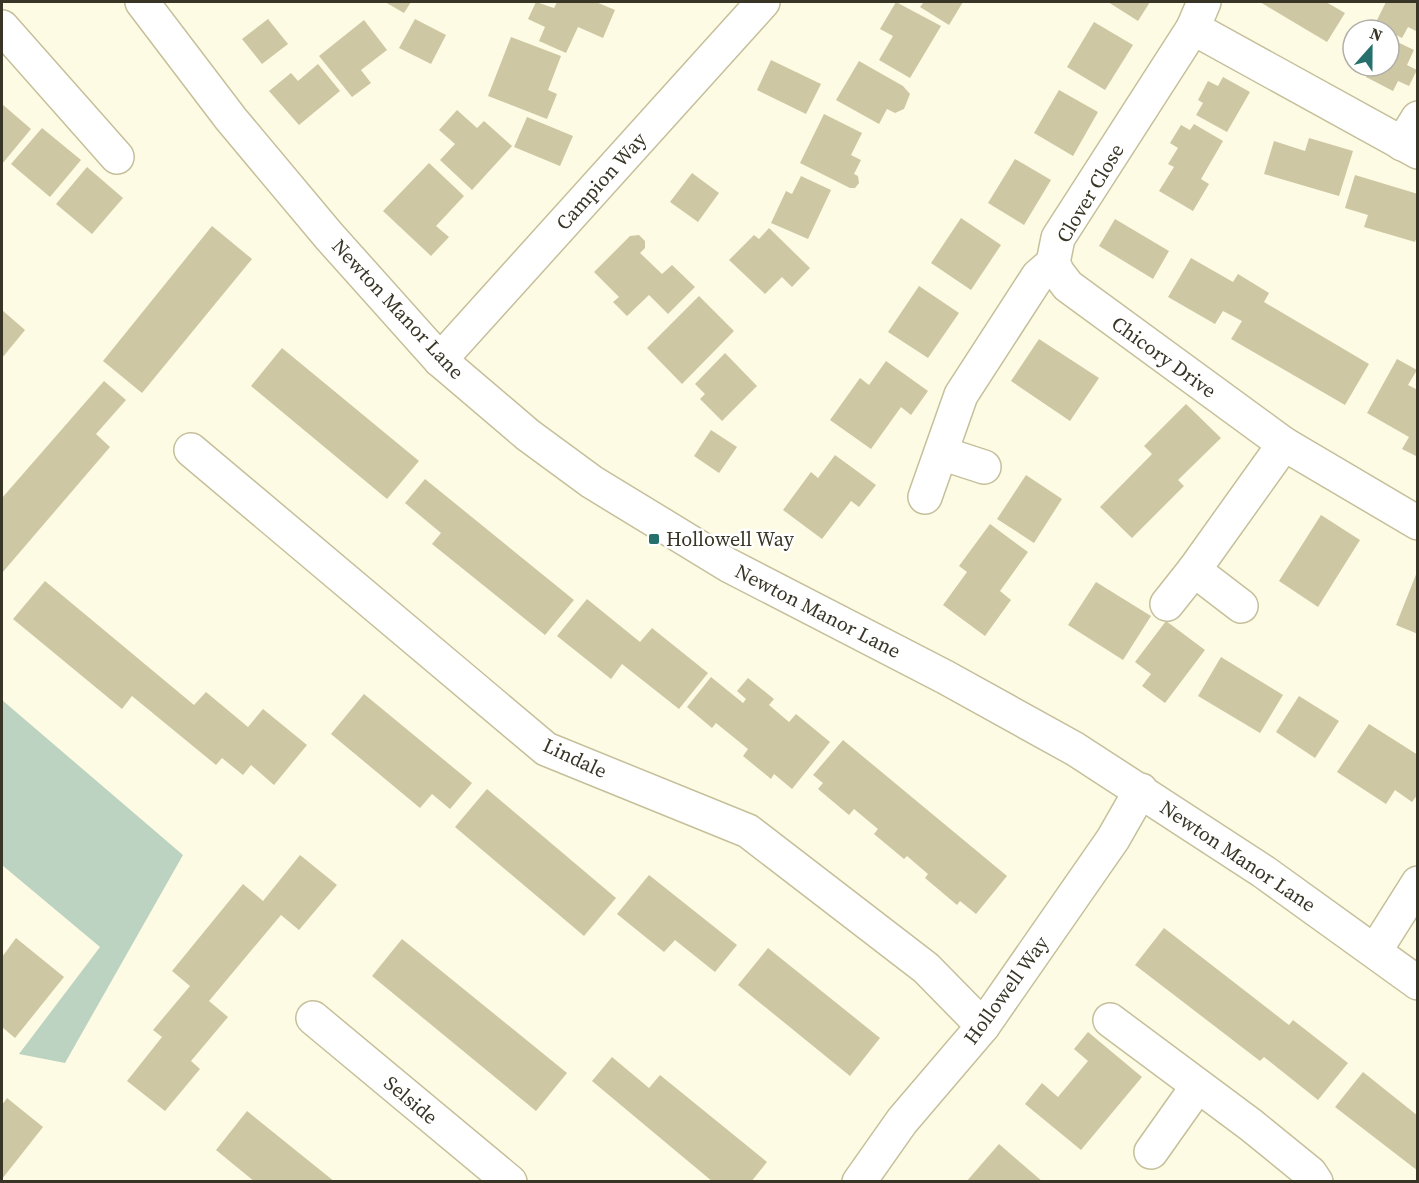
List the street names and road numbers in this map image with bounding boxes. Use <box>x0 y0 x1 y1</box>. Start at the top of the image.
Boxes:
street label: Campion Way <box>549 125 653 236</box>
street label: Clover Close <box>1049 138 1131 248</box>
street label: Newton Manor Lane <box>326 233 470 385</box>
street label: Chicory Drive <box>1106 309 1222 405</box>
street label: Newton Manor Lane <box>730 557 906 665</box>
street label: Lindale <box>539 731 611 785</box>
street label: Newton Manor Lane <box>1155 793 1321 919</box>
street label: Hollowell Way <box>957 929 1055 1050</box>
street label: Selside <box>378 1069 444 1131</box>

